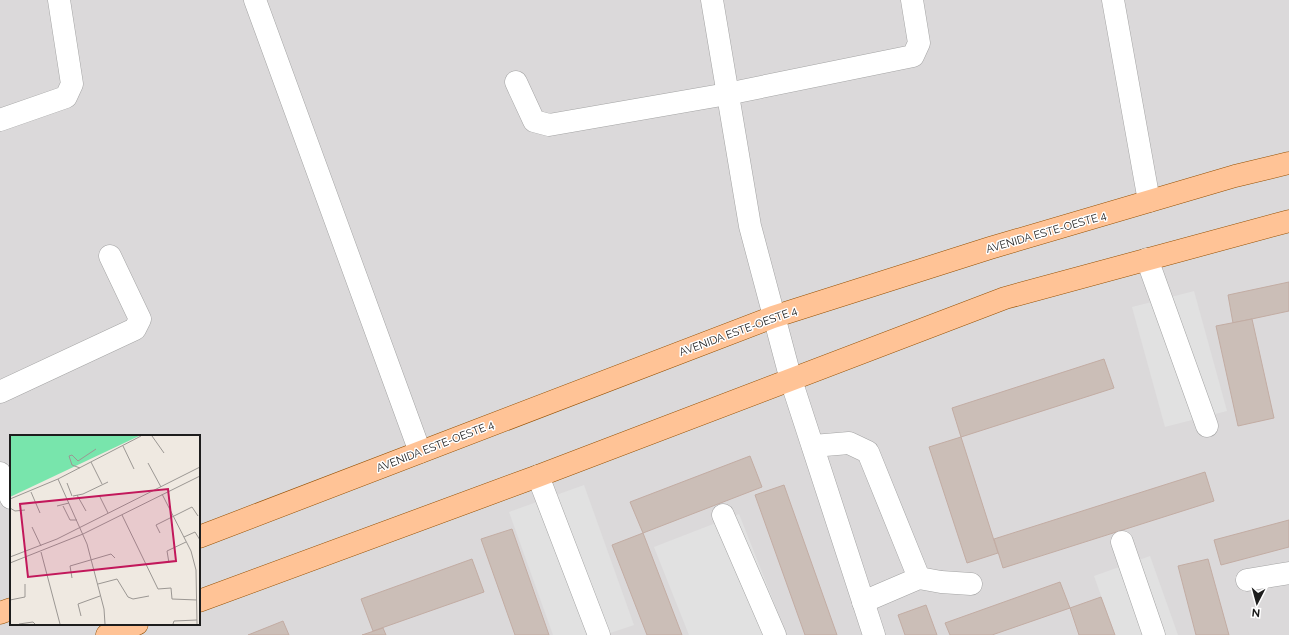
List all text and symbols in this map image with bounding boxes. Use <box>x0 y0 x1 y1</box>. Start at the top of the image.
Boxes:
street label: AVENIDA ESTE-OESTE 4 <box>984 209 1108 256</box>
street label: AVENIDA ESTE-OESTE 4 <box>677 304 799 359</box>
street label: AVENIDA ESTE-OESTE 4 <box>375 418 496 475</box>
inset map <box>10 435 200 625</box>
north arrow <box>1237 583 1277 623</box>
text: N <box>1251 606 1261 619</box>

